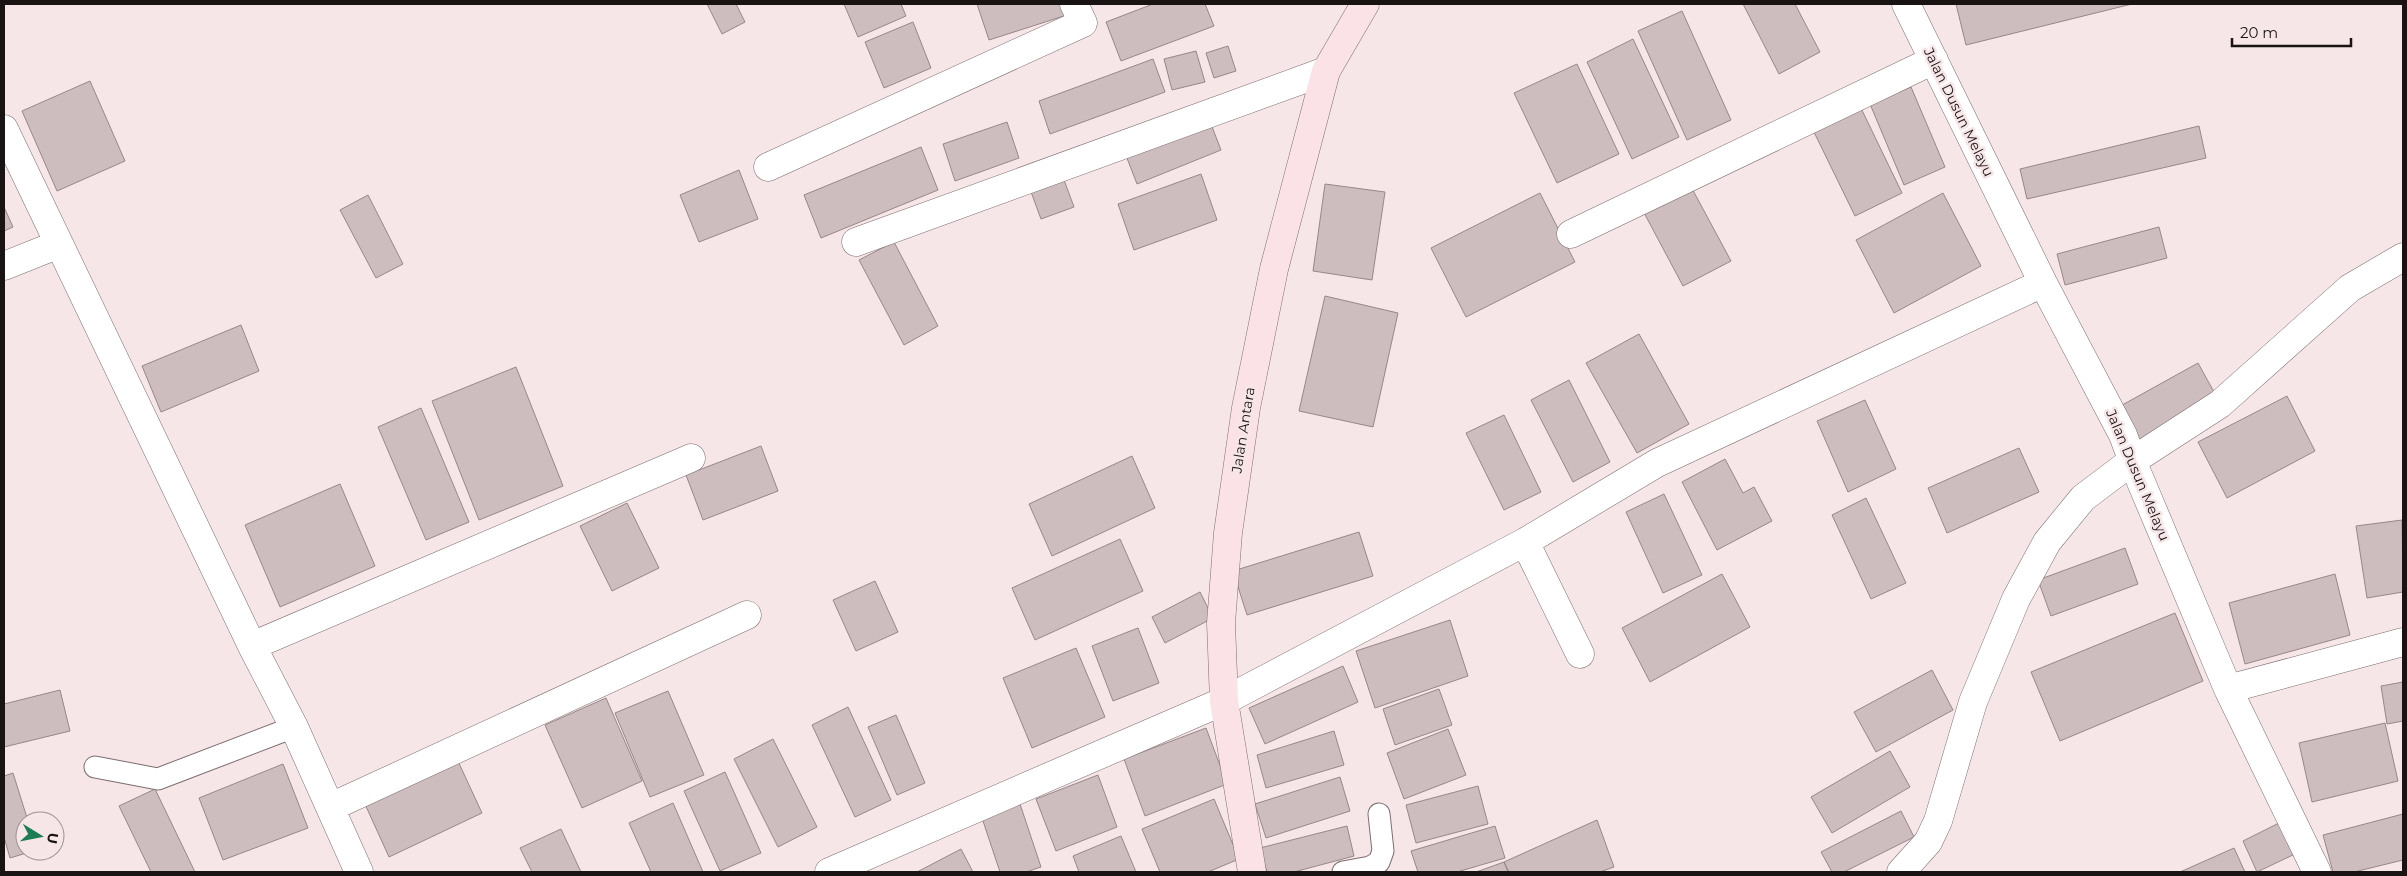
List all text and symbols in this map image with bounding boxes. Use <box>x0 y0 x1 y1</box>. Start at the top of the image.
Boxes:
scale bar <box>2232 15 2351 47</box>
text: 20 m <box>2240 23 2278 42</box>
street label: Jalan Dusun Melayu <box>1919 44 1998 179</box>
street label: Jalan Antara <box>1227 386 1259 475</box>
street label: Jalan Dusun Melayu <box>2102 406 2174 544</box>
north arrow <box>15 811 65 861</box>
text: U <box>43 831 63 845</box>

